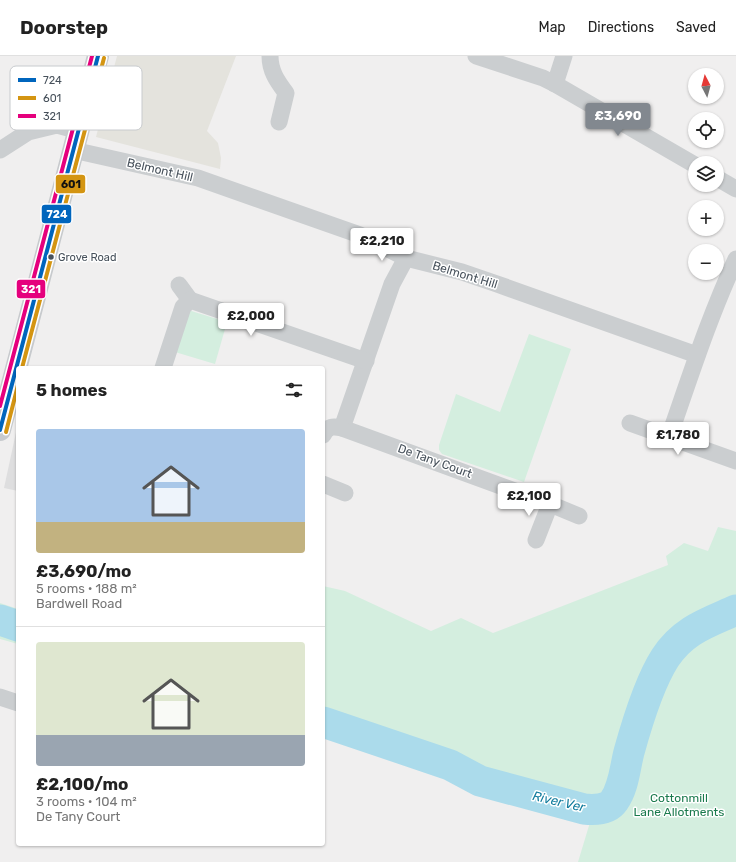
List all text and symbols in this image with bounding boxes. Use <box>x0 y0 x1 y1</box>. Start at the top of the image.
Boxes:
text: Doorstep <box>20 16 108 39</box>
text: Map <box>539 19 566 36</box>
text: Directions <box>588 19 654 36</box>
text: Saved <box>676 19 716 36</box>
legend <box>10 66 142 130</box>
north arrow <box>688 68 724 104</box>
map controls <box>688 68 724 280</box>
text: 724 <box>43 74 62 87</box>
text: 601 <box>43 92 61 105</box>
pin: £3,690 <box>585 103 651 137</box>
text: £3,690 <box>594 108 642 123</box>
text: 321 <box>43 110 61 123</box>
button: locate <box>688 112 724 148</box>
street label: Belmont Hill <box>126 156 194 184</box>
button: layers <box>688 156 724 192</box>
line badge: 601 <box>55 174 86 194</box>
text: 601 <box>61 178 81 191</box>
button: + <box>688 200 724 236</box>
line badge: 724 <box>41 204 72 224</box>
text: 724 <box>47 208 68 221</box>
pin: £2,210 <box>349 228 415 262</box>
text: £2,210 <box>359 233 405 248</box>
button: − <box>688 244 724 280</box>
place label: Grove Road <box>58 251 117 264</box>
marker: Grove Road <box>46 252 56 262</box>
street label: Belmont Hill <box>431 258 499 292</box>
line badge: 321 <box>16 279 46 299</box>
text: 321 <box>21 283 41 296</box>
pin: £2,000 <box>218 303 284 337</box>
text: £2,000 <box>227 308 275 323</box>
icon: filters <box>283 379 305 401</box>
text: 5 homes <box>36 380 107 400</box>
pin: £1,780 <box>645 422 711 456</box>
text: £1,780 <box>656 427 700 442</box>
street label: De Tany Court <box>396 441 474 481</box>
icon: home <box>135 455 207 527</box>
pin: £2,100 <box>496 483 562 517</box>
text: £2,100 <box>507 488 551 503</box>
text: £3,690/mo <box>36 561 132 581</box>
text: 5 rooms · 188 m² <box>36 581 137 596</box>
text: Bardwell Road <box>36 596 122 611</box>
icon: home <box>135 668 207 740</box>
text: £2,100/mo <box>36 774 128 794</box>
water label: River Ver <box>531 788 588 815</box>
park label: Cottonmill Lane Allotments <box>634 791 724 819</box>
text: 3 rooms · 104 m² <box>36 794 137 809</box>
text: De Tany Court <box>36 809 120 824</box>

